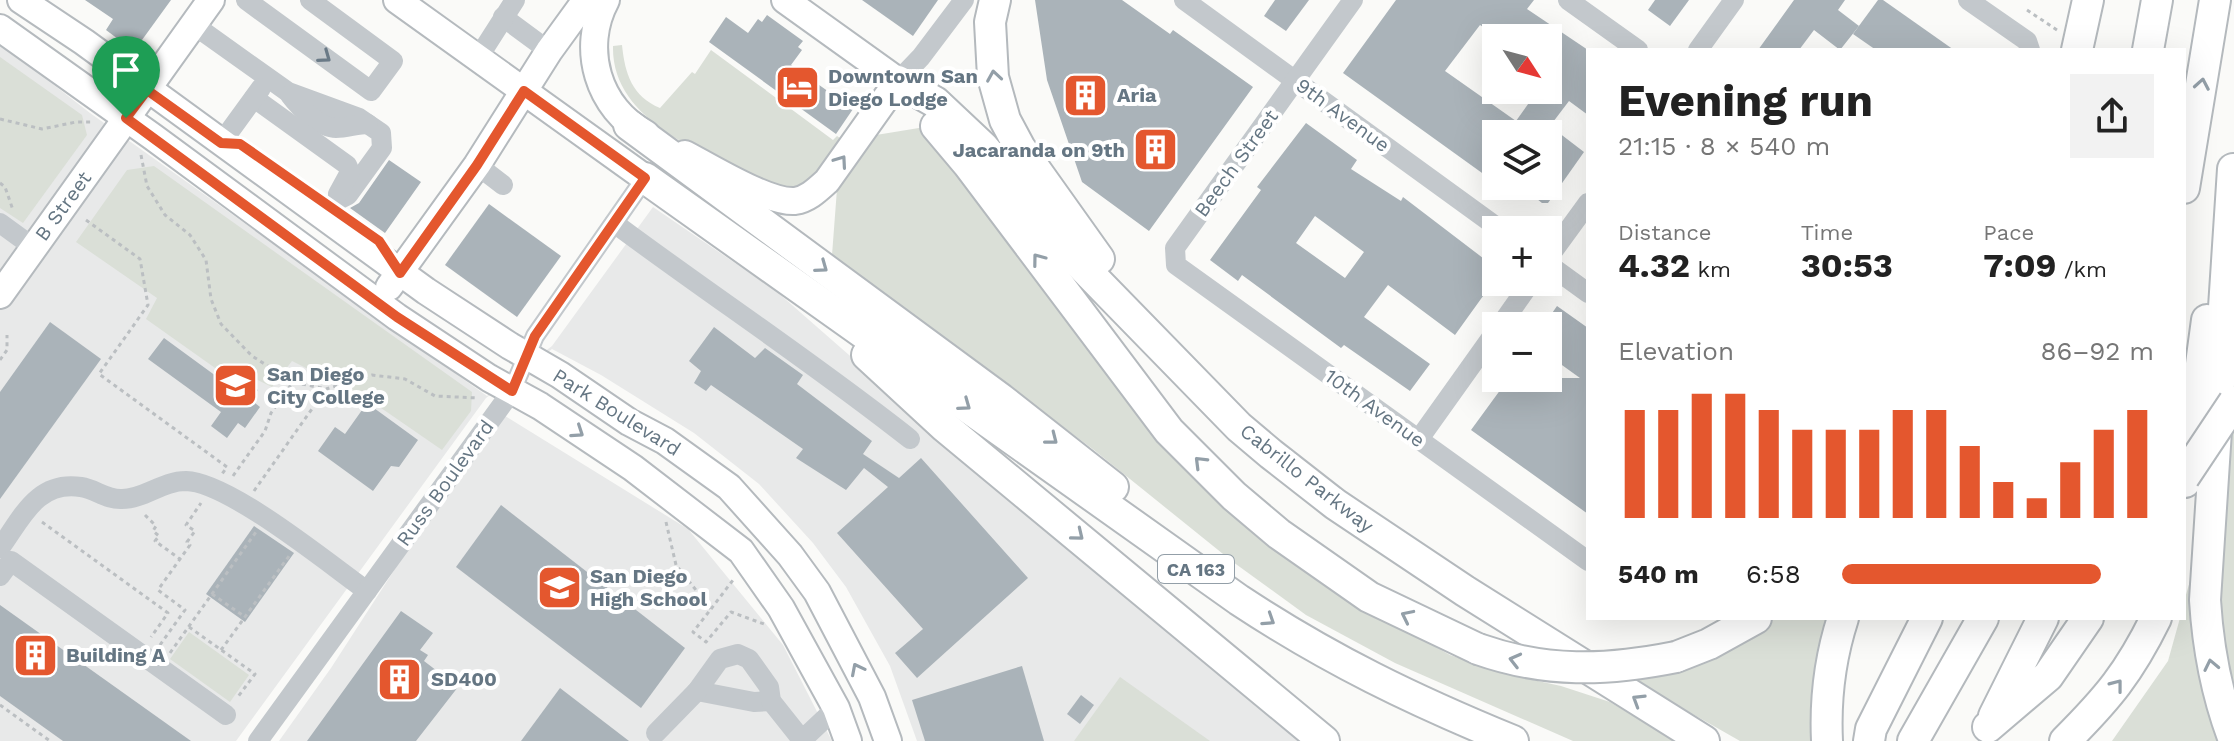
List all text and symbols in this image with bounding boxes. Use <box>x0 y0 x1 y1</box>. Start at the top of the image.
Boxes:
north arrow <box>1482 24 1562 104</box>
map controls <box>1482 24 1562 392</box>
pin <box>92 36 160 118</box>
one-way arrow <box>316 47 330 62</box>
icon: arrive <box>104 48 148 92</box>
hotel icon: Downtown San Diego Lodge <box>773 63 821 111</box>
place label: Downtown San Diego Lodge <box>828 64 978 111</box>
one-way arrow <box>986 70 1003 83</box>
building icon: Aria <box>1062 71 1110 119</box>
street label: 9th Avenue <box>1292 73 1394 157</box>
button: share <box>2070 74 2154 158</box>
text: Evening run <box>1618 75 1873 127</box>
one-way arrow <box>2192 77 2209 91</box>
place label: Aria <box>1117 83 1157 107</box>
street label: Beech Street <box>1189 104 1283 221</box>
button: layers <box>1482 120 1562 200</box>
building icon: Jacaranda on 9th <box>1132 126 1180 174</box>
text: 21:15 · 8 × 540 m <box>1618 131 1830 161</box>
place label: Jacaranda on 9th <box>952 138 1125 162</box>
one-way arrow <box>831 156 845 170</box>
street label: B Street <box>30 166 97 245</box>
button: + <box>1482 216 1562 296</box>
text: Distance <box>1618 220 1712 245</box>
text: Time <box>1801 220 1853 245</box>
text: Pace <box>1983 220 2034 245</box>
text: 4.32 <box>1618 245 1690 285</box>
text: 30:53 <box>1801 245 1893 285</box>
text: 7:09 <box>1983 245 2057 285</box>
one-way arrow <box>1034 253 1048 267</box>
one-way arrow <box>813 257 827 272</box>
text: km <box>1690 257 1731 282</box>
text: /km <box>2057 257 2107 282</box>
button: − <box>1482 312 1562 392</box>
text: Elevation <box>1618 336 1734 366</box>
text: 86–92 m <box>2040 336 2154 366</box>
school or university icon: San Diego City College <box>212 362 260 410</box>
place label: San Diego City College <box>267 362 385 409</box>
street label: Park Boulevard <box>549 363 685 461</box>
street label: 10th Avenue <box>1320 364 1430 452</box>
one-way arrow <box>956 396 971 410</box>
street label: Russ Boulevard <box>391 415 499 551</box>
street label: Cabrillo Parkway <box>1236 418 1379 538</box>
one-way arrow <box>569 422 584 437</box>
one-way arrow <box>1043 430 1058 444</box>
one-way arrow <box>1195 457 1209 471</box>
one-way arrow <box>1069 525 1083 540</box>
road number: CA 163 <box>1158 555 1234 583</box>
text: 540 m <box>1618 559 1699 589</box>
text: 6:58 <box>1746 559 1801 589</box>
school or university icon: San Diego High School <box>535 563 583 611</box>
place label: San Diego High School <box>590 564 708 611</box>
one-way arrow <box>1260 610 1275 625</box>
one-way arrow <box>1401 610 1416 626</box>
building icon: Building A <box>11 631 59 679</box>
place label: Building A <box>66 643 166 667</box>
one-way arrow <box>1509 652 1523 669</box>
building icon: SD400 <box>376 655 424 703</box>
one-way arrow <box>2204 658 2221 672</box>
one-way arrow <box>852 663 867 678</box>
place label: SD400 <box>431 667 497 691</box>
one-way arrow <box>2108 679 2122 694</box>
one-way arrow <box>1632 695 1647 710</box>

